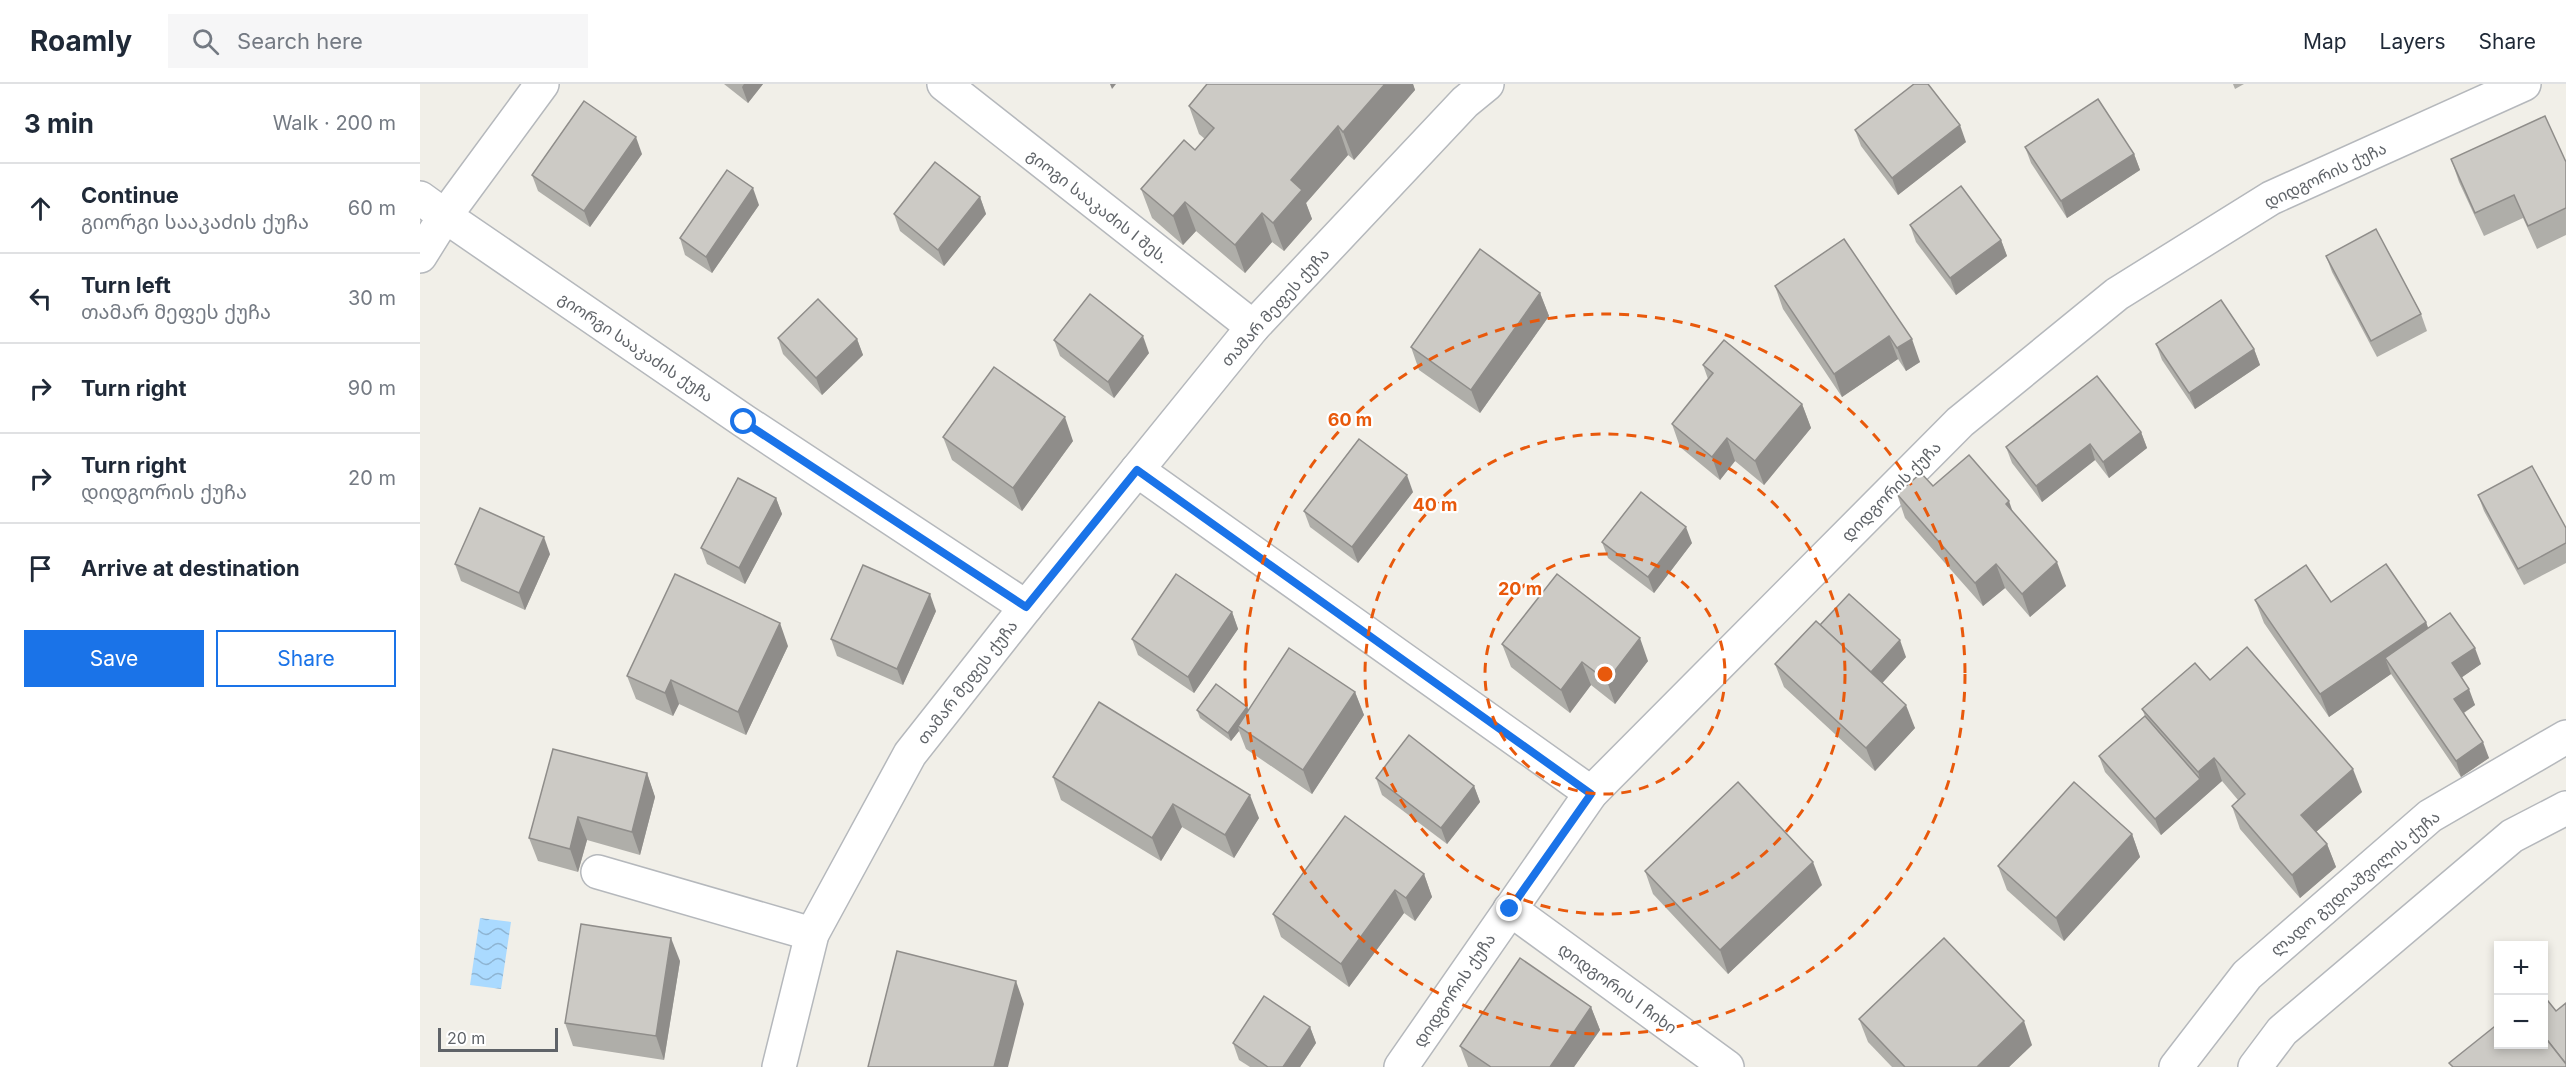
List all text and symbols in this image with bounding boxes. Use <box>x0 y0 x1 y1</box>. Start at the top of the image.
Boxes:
search box <box>168 14 588 68</box>
text: Roamly <box>30 24 132 58</box>
icon: search <box>189 25 222 58</box>
text: Search here <box>237 28 363 54</box>
text: Map <box>2303 29 2347 54</box>
text: Layers <box>2380 29 2446 54</box>
text: Share <box>2479 29 2536 54</box>
text: 3 min <box>24 108 94 139</box>
text: Walk · 200 m <box>273 111 396 135</box>
street label: დიდგორის ქუჩა <box>2261 138 2390 213</box>
street label: გიოგი სააკაძის I შეს. <box>1023 145 1173 267</box>
text: Continue <box>81 182 179 208</box>
icon: ahead <box>24 192 57 225</box>
text: 60 m <box>348 196 396 220</box>
text: გიორგი სააკაძის ქუჩა <box>81 210 309 234</box>
street label: თამარ მეფეს ქუჩა <box>1217 244 1333 370</box>
text: Turn left <box>81 272 171 298</box>
icon: left <box>24 282 57 315</box>
text: 30 m <box>348 286 396 310</box>
street label: გიორგი სააკაძის ქუჩა <box>555 288 717 406</box>
text: თამარ მეფეს ქუჩა <box>81 300 271 324</box>
icon: right <box>24 372 57 405</box>
text: Turn right <box>81 375 187 401</box>
text: 90 m <box>348 376 396 400</box>
route start <box>730 408 756 434</box>
text: 60 m <box>1328 409 1372 430</box>
street label: დიდგორის ქუჩა <box>1837 437 1946 546</box>
text: Turn right <box>81 452 187 478</box>
icon: right <box>24 462 57 495</box>
text: 20 m <box>348 466 396 490</box>
text: დიდგორის ქუჩა <box>81 480 247 504</box>
text: 40 m <box>1413 494 1458 515</box>
icon: arrive <box>24 552 57 585</box>
text: Arrive at destination <box>81 555 300 581</box>
text: 20 m <box>1498 578 1542 599</box>
street label: თამარ მეფეს ქუჩა <box>912 616 1022 748</box>
button: Save <box>24 630 204 687</box>
button: Share <box>216 630 396 687</box>
centre of rings <box>1595 664 1615 684</box>
street label: ლადო გუდიაშვილის ქუჩა <box>2266 806 2444 960</box>
route end <box>1496 895 1522 921</box>
street label: დიდგორის ქუჩა <box>1409 929 1500 1051</box>
street label: დიდგორის I ჩიხი <box>1554 938 1681 1039</box>
map controls <box>2494 941 2548 1049</box>
button: + <box>2494 941 2548 995</box>
button: − <box>2494 995 2548 1049</box>
scale bar <box>438 1025 558 1052</box>
text: 20 m <box>447 1028 485 1048</box>

